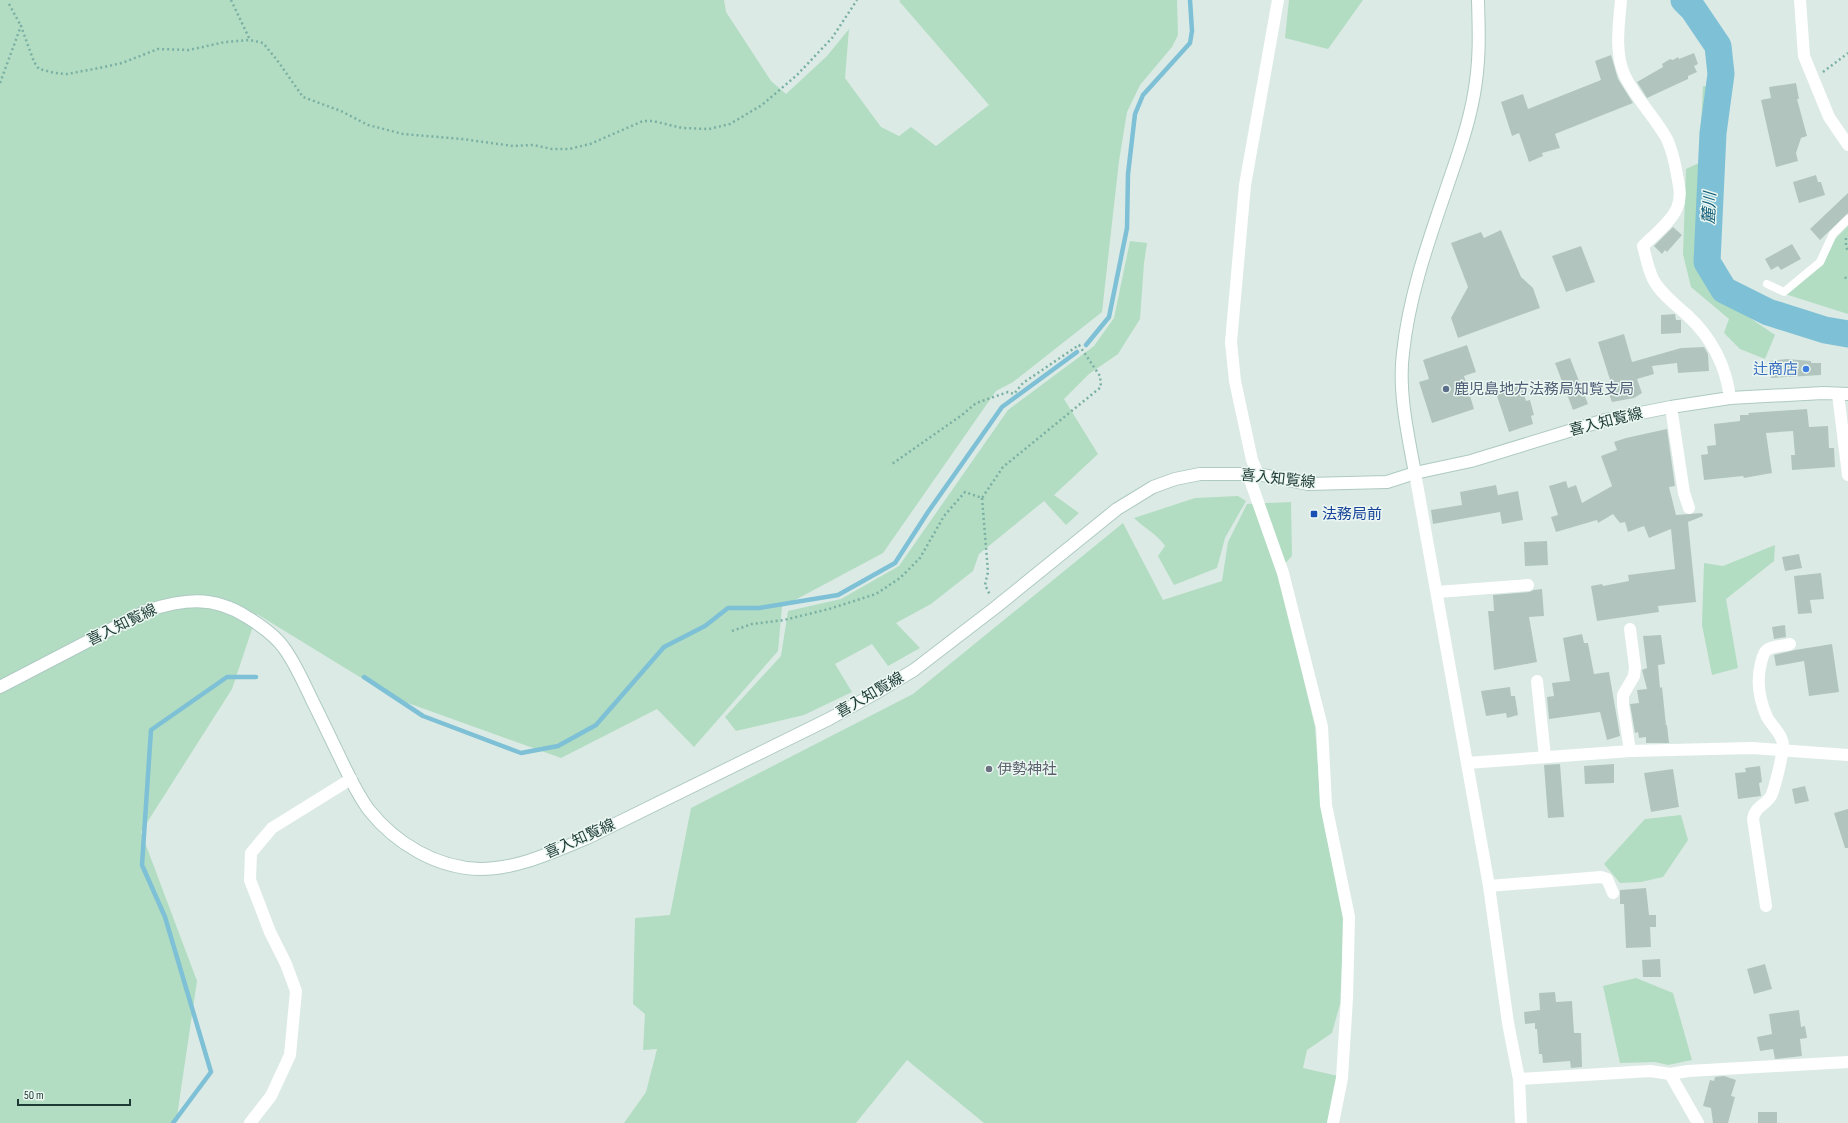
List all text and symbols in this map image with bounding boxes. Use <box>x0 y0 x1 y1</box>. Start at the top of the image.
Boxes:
water label: 麓川 <box>1700 190 1720 224</box>
place label: 辻商店 <box>1753 360 1798 379</box>
marker: 辻商店 <box>1801 364 1811 374</box>
place label: 鹿児島地方法務局知覧支局 <box>1454 380 1634 399</box>
marker: 鹿児島地方法務局知覧支局 <box>1441 384 1451 394</box>
street label: 喜入知覧線 <box>1567 404 1645 440</box>
street label: 喜入知覧線 <box>1240 466 1316 492</box>
place label: 法務局前 <box>1322 505 1382 524</box>
marker: 法務局前 <box>1309 509 1319 519</box>
street label: 喜入知覧線 <box>84 600 160 650</box>
street label: 喜入知覧線 <box>833 668 907 722</box>
place label: 伊勢神社 <box>997 760 1057 779</box>
marker: 伊勢神社 <box>984 764 994 774</box>
street label: 喜入知覧線 <box>542 815 618 863</box>
scale bar <box>18 1081 130 1107</box>
text: 50 m <box>24 1088 44 1103</box>

